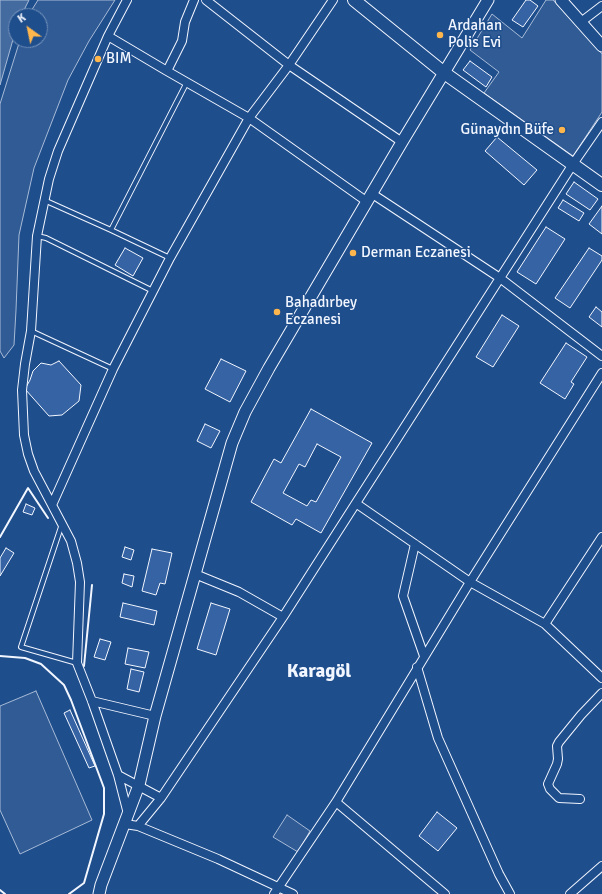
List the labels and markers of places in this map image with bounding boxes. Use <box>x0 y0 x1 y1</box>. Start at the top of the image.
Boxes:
place label: Ardahan Polis Evi <box>448 17 502 52</box>
marker: Ardahan Polis Evi <box>435 30 445 40</box>
place label: BIM <box>106 50 132 68</box>
marker: BIM <box>93 54 103 64</box>
place label: Günaydın Büfe <box>461 121 554 139</box>
marker: Günaydın Büfe <box>557 125 567 135</box>
place label: Derman Eczanesi <box>361 244 471 262</box>
marker: Derman Eczanesi <box>348 248 358 258</box>
place label: Bahadırbey Eczanesi <box>285 294 357 329</box>
marker: Bahadırbey Eczanesi <box>272 307 282 317</box>

